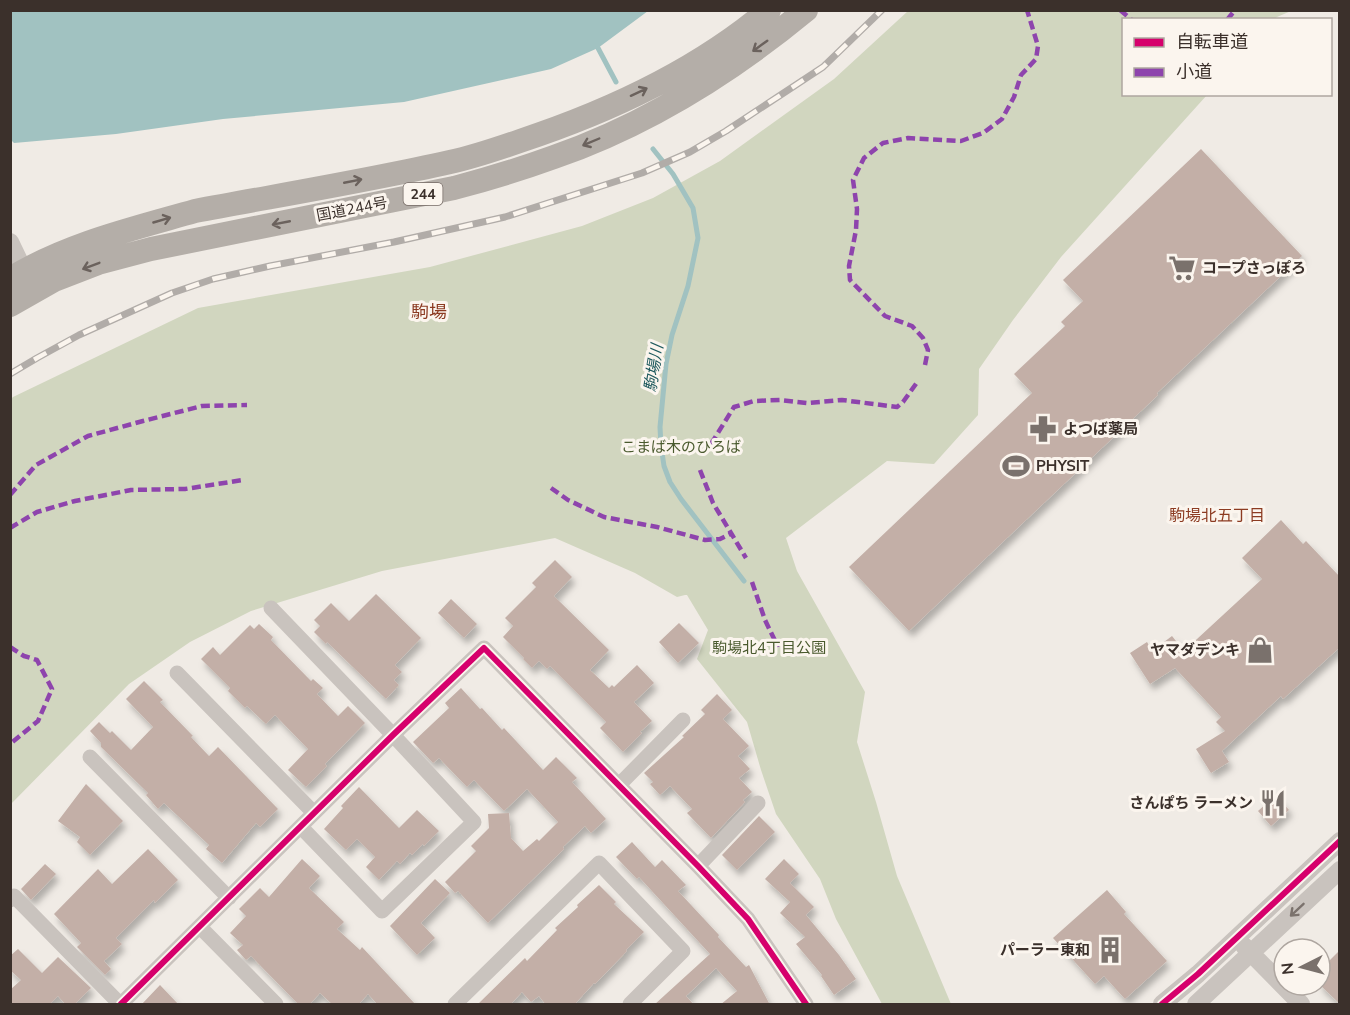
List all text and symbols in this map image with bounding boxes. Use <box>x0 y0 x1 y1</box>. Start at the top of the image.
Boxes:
legend <box>1122 18 1332 96</box>
text: 自転車道 <box>1176 30 1248 54</box>
one-way arrow <box>753 40 769 53</box>
text: 小道 <box>1176 60 1212 84</box>
one-way arrow <box>629 86 647 98</box>
one-way arrow <box>582 137 601 148</box>
one-way arrow <box>343 175 363 186</box>
road number: 244 <box>404 183 442 205</box>
street label: 国道244号 <box>315 192 389 226</box>
one-way arrow <box>153 214 172 226</box>
one-way arrow <box>272 218 291 229</box>
supermarket icon: コープさっぽろ <box>1167 253 1197 283</box>
place label: コープさっぽろ <box>1202 258 1306 278</box>
one-way arrow <box>82 261 101 272</box>
district label: 駒場 <box>411 300 447 324</box>
water label: 駒場川 <box>639 341 669 393</box>
pharmacy icon: よつば薬局 <box>1028 414 1058 444</box>
place label: よつば薬局 <box>1063 419 1138 439</box>
park label: こまば木のひろば <box>621 437 741 457</box>
sports icon: PHYSIT <box>1001 451 1031 481</box>
place label: PHYSIT <box>1036 456 1090 476</box>
district label: 駒場北五丁目 <box>1169 505 1265 527</box>
shop icon: ヤマダデンキ <box>1245 635 1275 665</box>
park label: 駒場北4丁目公園 <box>712 638 826 658</box>
place label: ヤマダデンキ <box>1150 640 1240 660</box>
restaurant icon: さんぱち ラーメン <box>1258 788 1288 818</box>
place label: さんぱち ラーメン <box>1130 793 1253 813</box>
one-way arrow <box>1289 903 1304 917</box>
building icon: パーラー東和 <box>1095 935 1125 965</box>
north arrow <box>1272 937 1332 997</box>
place label: パーラー東和 <box>1000 940 1090 960</box>
text: N <box>1277 961 1300 976</box>

